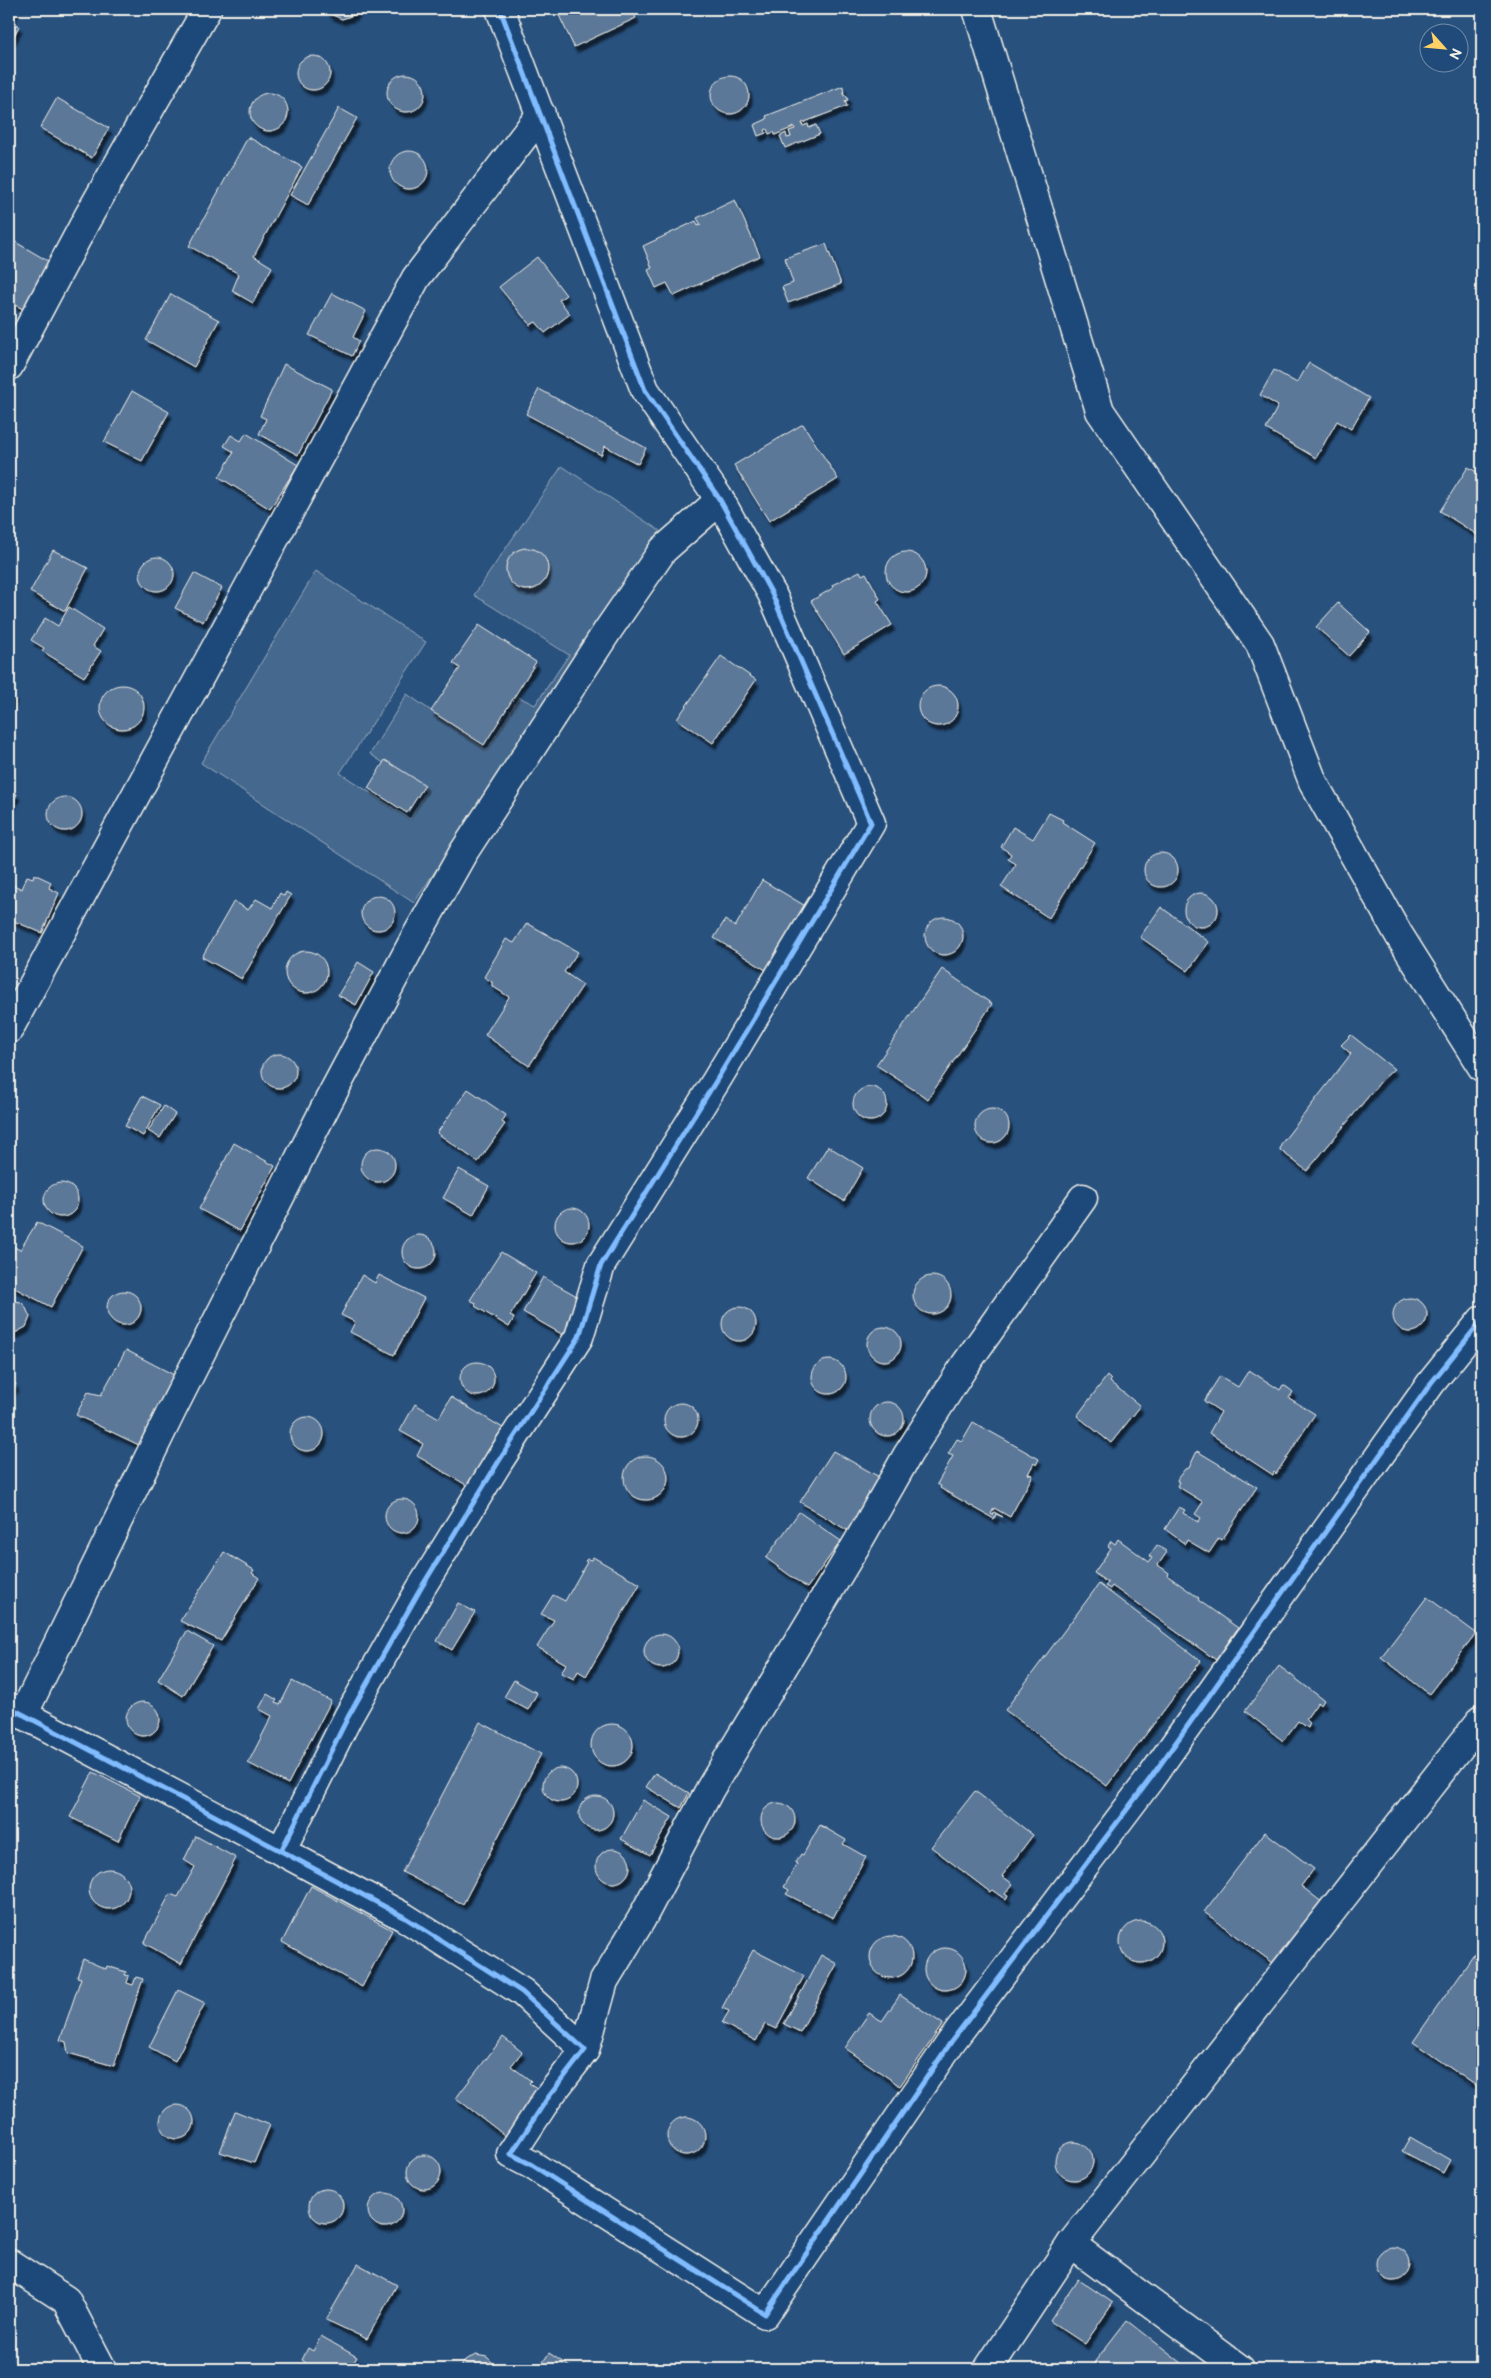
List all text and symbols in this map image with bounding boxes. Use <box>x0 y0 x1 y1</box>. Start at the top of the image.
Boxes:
north arrow <box>1418 22 1468 72</box>
text: N <box>1445 45 1465 62</box>

